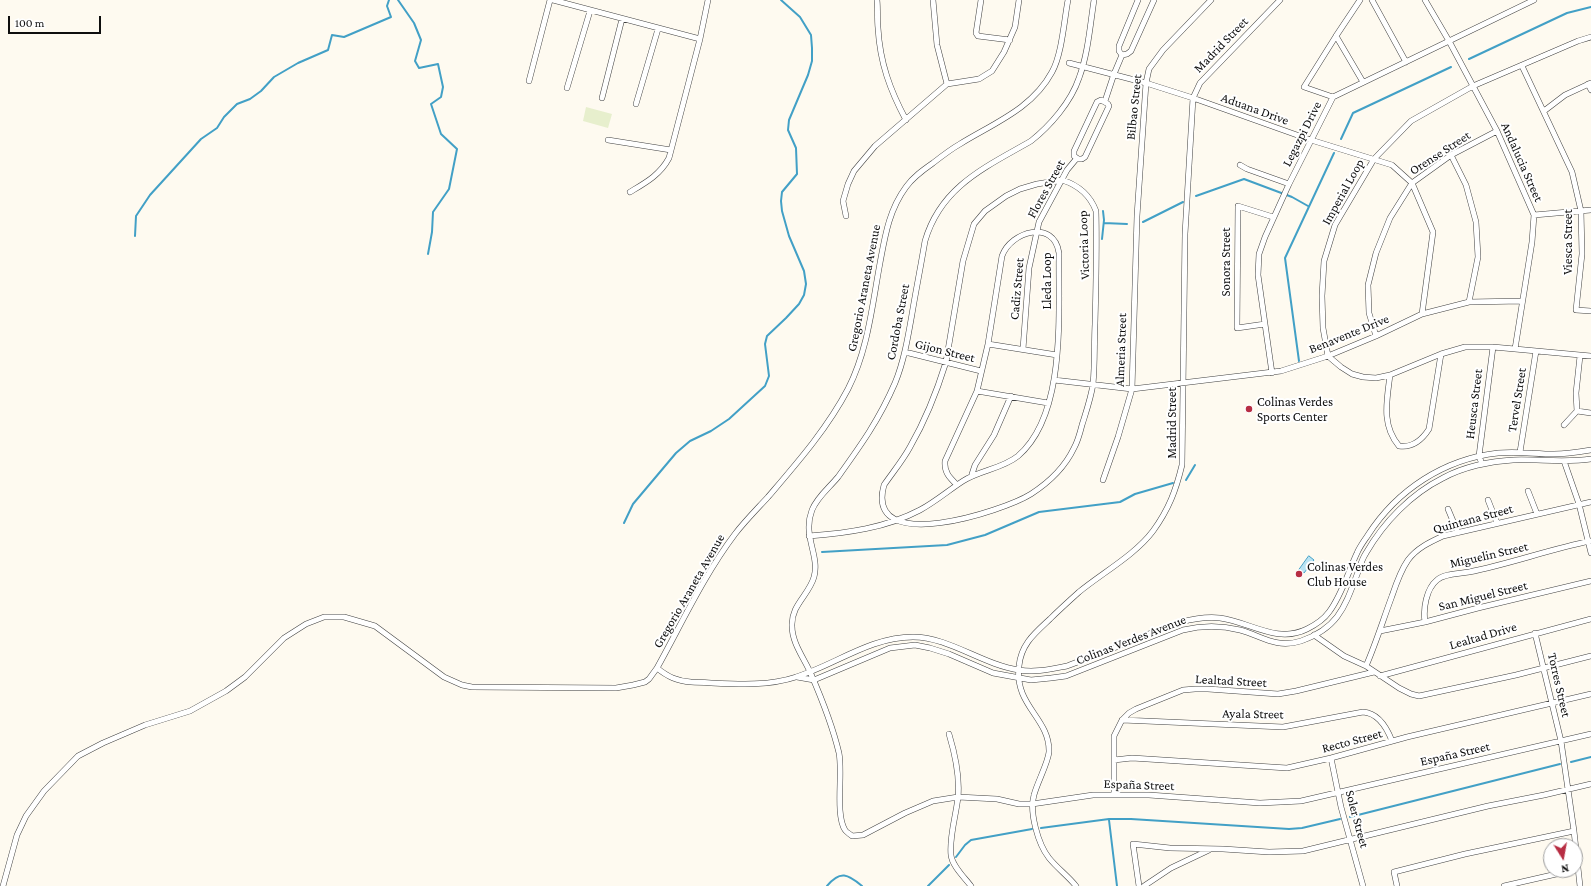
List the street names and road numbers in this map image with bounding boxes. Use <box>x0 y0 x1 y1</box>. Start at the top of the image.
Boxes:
street label: Madrid Street <box>1191 14 1251 76</box>
street label: Bilbao Street <box>1123 73 1145 141</box>
street label: Aduana Drive <box>1219 90 1291 128</box>
street label: Legazpi Drive <box>1279 99 1325 169</box>
street label: Andalucia Street <box>1498 120 1546 204</box>
street label: Orense Street <box>1407 128 1473 178</box>
street label: Imperial Loop <box>1318 156 1368 228</box>
street label: Flores Street <box>1024 157 1068 221</box>
street label: Viesca Street <box>1560 209 1576 275</box>
street label: Victoria Loop <box>1075 210 1093 280</box>
street label: Gregorio Araneta Avenue <box>844 223 884 353</box>
street label: Sonora Street <box>1218 227 1234 297</box>
street label: Lleda Loop <box>1039 252 1055 310</box>
street label: Cadiz Street <box>1007 257 1027 321</box>
street label: Cordoba Street <box>883 283 913 361</box>
street label: Benavente Drive <box>1307 311 1391 357</box>
street label: Almeria Street <box>1112 313 1130 387</box>
street label: Gijon Street <box>913 336 977 366</box>
street label: Tervel Street <box>1504 367 1530 433</box>
street label: Heusca Street <box>1462 368 1486 440</box>
street label: Madrid Street <box>1164 387 1180 459</box>
street label: Quintana Street <box>1431 501 1515 537</box>
street label: Gregorio Araneta Avenue <box>650 531 728 651</box>
street label: Miguelin Street <box>1448 538 1530 572</box>
street label: San Miguel Street <box>1437 577 1529 615</box>
street label: Colinas Verdes Avenue <box>1074 612 1188 668</box>
street label: Lealtad Drive <box>1447 619 1519 653</box>
street label: Torres Street <box>1544 651 1574 719</box>
street label: Lealtad Street <box>1195 671 1267 691</box>
street label: Ayala Street <box>1222 706 1284 722</box>
street label: Recto Street <box>1320 725 1384 757</box>
street label: España Street <box>1419 738 1491 770</box>
street label: España Street <box>1103 776 1175 794</box>
street label: Soler Street <box>1342 788 1372 850</box>

